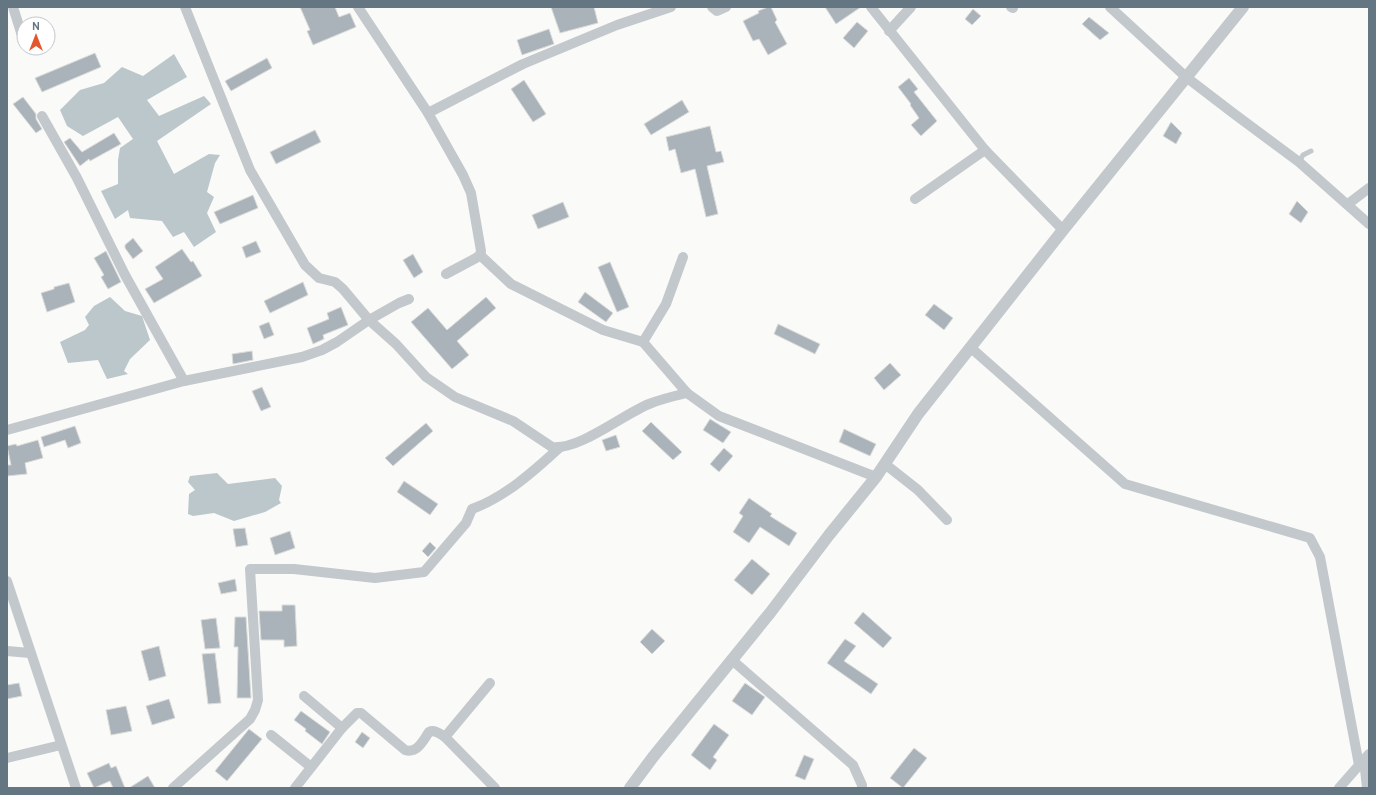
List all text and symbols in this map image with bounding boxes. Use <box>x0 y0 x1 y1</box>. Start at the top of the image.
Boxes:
north arrow <box>16 16 56 56</box>
text: N <box>32 20 40 34</box>

